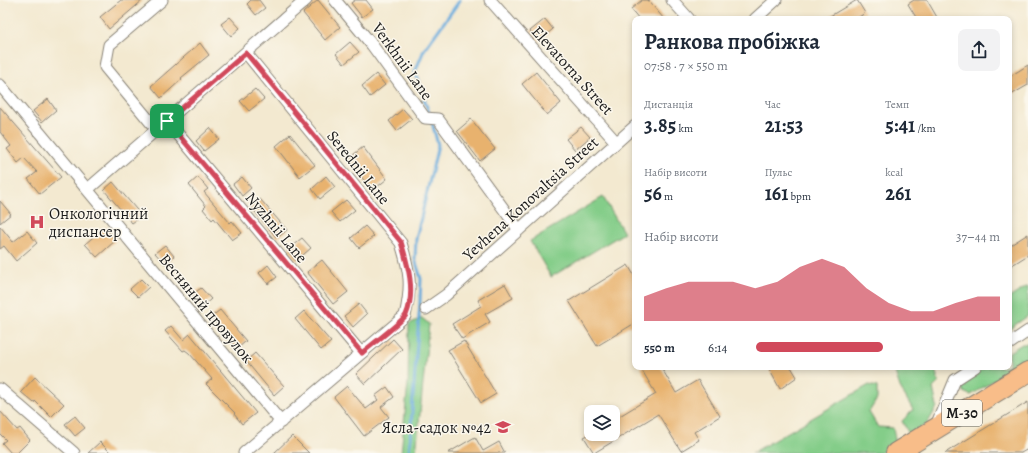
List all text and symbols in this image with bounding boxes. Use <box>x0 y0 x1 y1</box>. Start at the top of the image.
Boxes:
street label: Verkhnii Lane <box>366 18 438 105</box>
street label: Elevatorna Street <box>526 21 618 120</box>
text: Ранкова пробіжка <box>644 27 820 57</box>
button: share <box>958 29 1000 71</box>
text: 07:58 · 7 × 550 m <box>644 57 728 74</box>
text: Дистанція <box>644 97 693 112</box>
text: Час <box>765 97 781 112</box>
text: Темп <box>885 97 909 112</box>
pin <box>150 104 184 138</box>
icon: arrive <box>156 110 178 132</box>
text: 3.85 <box>644 112 676 139</box>
text: 21:53 <box>765 112 803 139</box>
text: 5:41 <box>885 112 915 139</box>
text: km <box>676 121 693 136</box>
text: /km <box>915 121 936 136</box>
street label: Serednii Lane <box>322 126 395 209</box>
street label: Yevhena Konovaltsia Street <box>457 132 603 266</box>
text: Набір висоти <box>644 165 707 180</box>
text: Пульс <box>765 165 792 180</box>
text: kcal <box>885 165 903 180</box>
text: 56 <box>644 180 662 207</box>
text: 161 <box>765 180 788 207</box>
text: 261 <box>885 180 912 207</box>
street label: Nyzhnii Lane <box>240 187 312 268</box>
text: m <box>662 189 673 204</box>
text: bpm <box>788 189 811 204</box>
place label: Онкологічний диспансер <box>48 203 148 243</box>
hospital icon: Онкологічний диспансер <box>28 213 46 231</box>
text: Набір висоти <box>644 228 719 245</box>
text: 37–44 m <box>956 228 1000 245</box>
street label: Весняний провулок <box>154 249 259 368</box>
text: 550 m <box>644 339 675 356</box>
text: 6:14 <box>708 339 727 356</box>
road number: М-30 <box>942 400 982 426</box>
map controls <box>584 405 620 441</box>
button: layers <box>584 405 620 441</box>
place label: Ясла-садок №42 <box>382 417 491 439</box>
school or university icon: Ясла-садок №42 <box>494 418 512 436</box>

